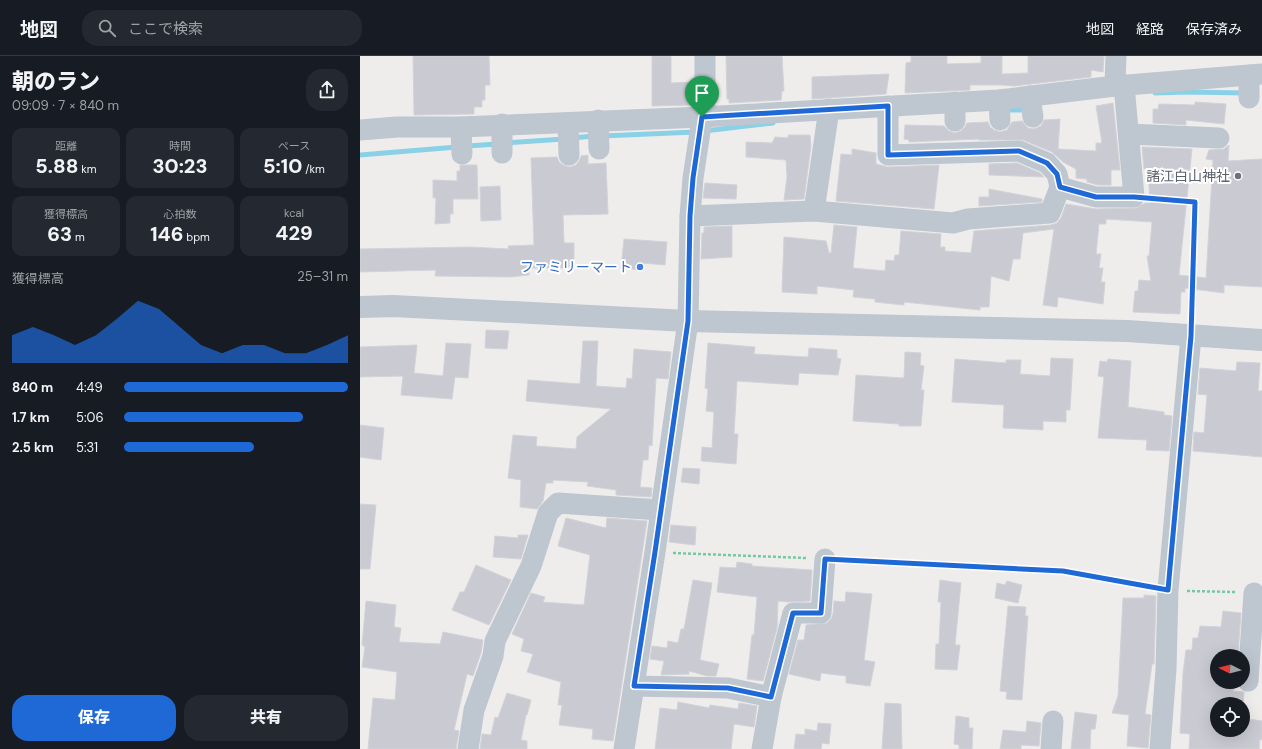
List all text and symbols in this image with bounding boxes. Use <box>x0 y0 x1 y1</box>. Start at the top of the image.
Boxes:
search box <box>82 10 362 46</box>
text: 地図 <box>20 17 58 42</box>
icon: search <box>96 17 118 39</box>
text: ここで検索 <box>128 19 203 39</box>
text: 地図 <box>1086 20 1114 38</box>
text: 経路 <box>1136 20 1164 38</box>
text: 保存済み <box>1186 20 1242 38</box>
text: 朝のラン <box>12 67 100 96</box>
button: share <box>306 69 348 111</box>
pin <box>685 76 719 117</box>
icon: arrive <box>691 82 713 104</box>
text: 09:09 · 7 × 840 m <box>12 97 119 114</box>
text: 距離 <box>55 139 77 153</box>
text: 時間 <box>169 139 191 153</box>
text: ペース <box>278 139 310 153</box>
text: 5.88 <box>35 153 78 179</box>
text: 30:23 <box>152 153 208 179</box>
text: 5:10 <box>263 153 302 179</box>
text: km <box>78 162 97 176</box>
text: /km <box>302 162 325 176</box>
place label: 諸江白山神社 <box>1146 167 1230 185</box>
marker: 諸江白山神社 <box>1233 171 1243 181</box>
text: kcal <box>284 206 304 220</box>
text: 獲得標高 <box>44 207 88 221</box>
text: 心拍数 <box>164 207 197 221</box>
text: 429 <box>275 220 313 246</box>
text: 63 <box>47 221 72 247</box>
text: 146 <box>150 221 183 247</box>
text: m <box>72 230 85 244</box>
text: bpm <box>183 230 210 244</box>
place label: ファミリーマート <box>520 258 632 276</box>
marker: ファミリーマート <box>635 262 645 272</box>
text: 25–31 m <box>297 268 348 285</box>
text: 獲得標高 <box>12 270 64 287</box>
text: 840 m <box>12 379 53 396</box>
text: 4:49 <box>76 379 103 396</box>
text: 1.7 km <box>12 409 49 426</box>
text: 5:06 <box>76 409 104 426</box>
text: 2.5 km <box>12 439 54 456</box>
text: 5:31 <box>76 439 98 456</box>
north arrow <box>1210 649 1250 689</box>
map controls <box>1210 649 1250 737</box>
button: 保存 <box>12 695 176 741</box>
button: 共有 <box>184 695 348 741</box>
button: locate <box>1210 697 1250 737</box>

